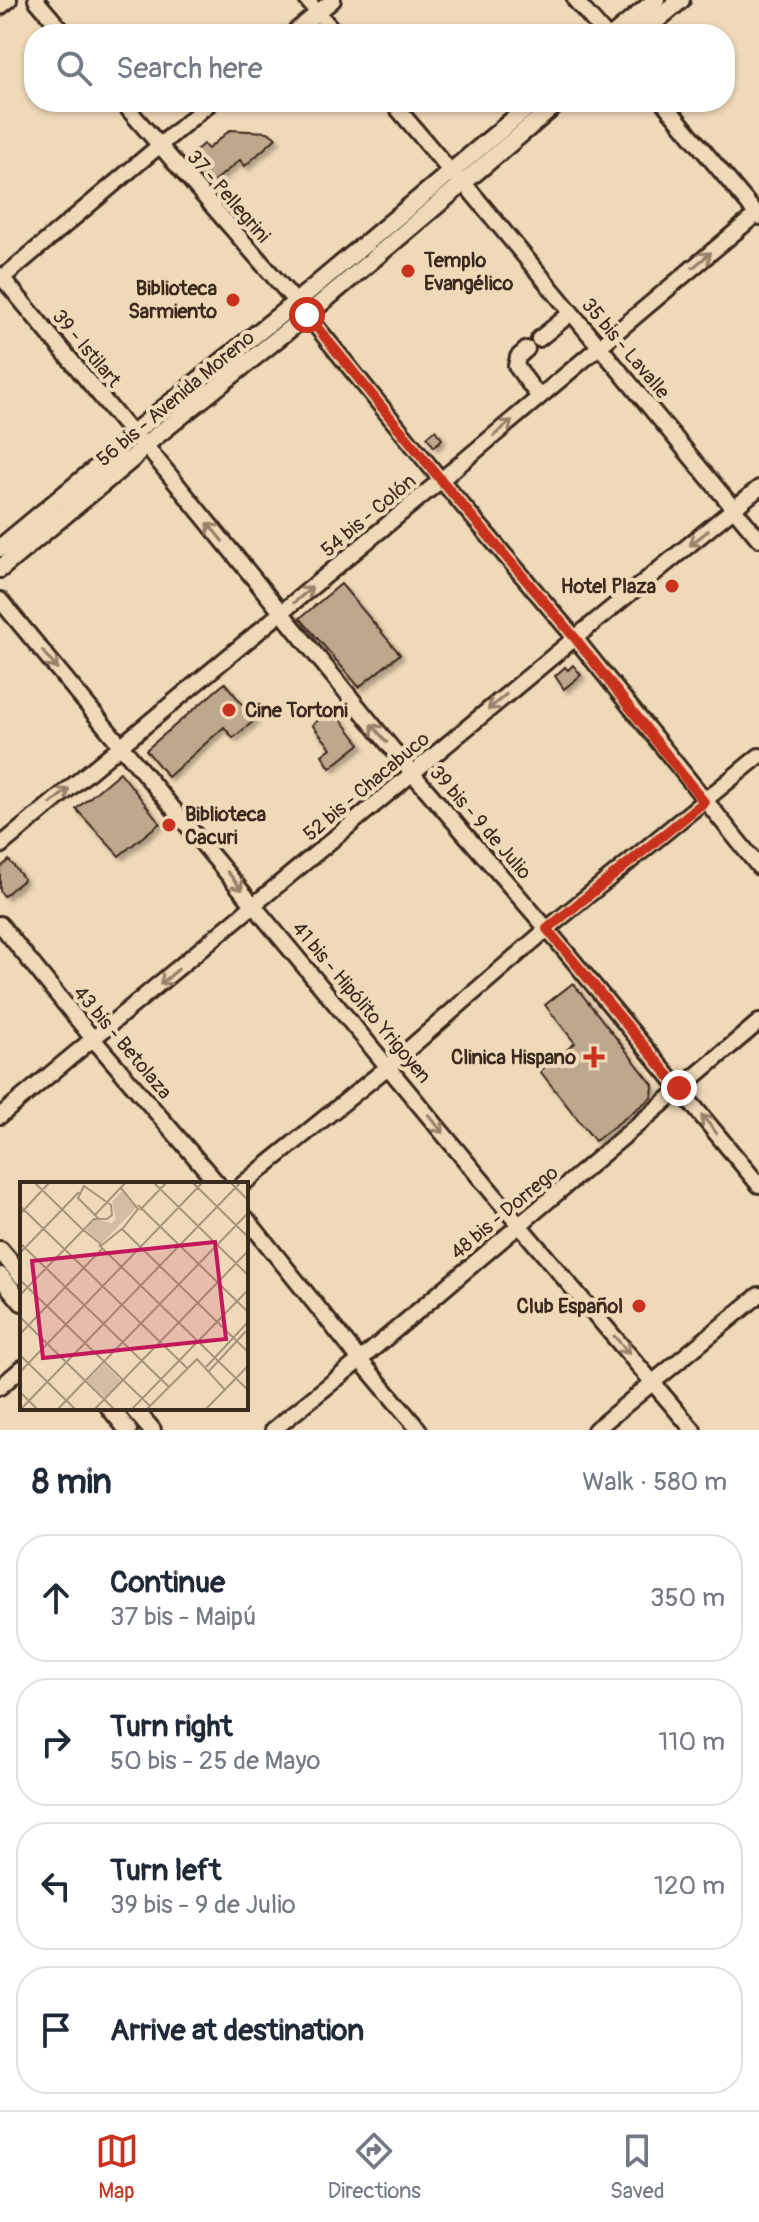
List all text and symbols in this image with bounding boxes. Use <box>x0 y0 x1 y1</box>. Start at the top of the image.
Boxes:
search box <box>24 24 735 112</box>
icon: search <box>52 46 96 90</box>
text: Search here <box>116 50 263 87</box>
street label: 37 - Pellegrini <box>182 145 276 248</box>
place label: Templo Evangélico <box>423 248 514 296</box>
one-way arrow <box>691 251 711 269</box>
marker: Templo Evangélico <box>399 262 417 280</box>
place label: Biblioteca Sarmiento <box>128 276 217 324</box>
marker: Biblioteca Sarmiento <box>224 291 242 309</box>
street label: 35 bis - Lavalle <box>576 293 675 404</box>
route start <box>289 297 325 333</box>
street label: 39 - Istilart <box>47 304 127 393</box>
street label: 56 bis - Avenida Moreno <box>91 325 260 472</box>
one-way arrow <box>492 419 513 437</box>
street label: 54 bis - Colón <box>316 468 421 562</box>
one-way arrow <box>206 522 224 543</box>
one-way arrow <box>689 529 710 547</box>
place label: Hotel Plaza <box>561 574 656 599</box>
marker: Hotel Plaza <box>663 577 681 595</box>
one-way arrow <box>292 586 313 604</box>
one-way arrow <box>41 649 59 670</box>
one-way arrow <box>488 693 508 711</box>
place label: Cine Tortoni <box>245 698 348 723</box>
marker: Cine Tortoni <box>220 701 238 719</box>
one-way arrow <box>370 723 388 744</box>
street label: 52 bis - Chacabuco <box>298 726 435 846</box>
street label: 39 bis - 9 de Julio <box>424 760 537 885</box>
one-way arrow <box>49 788 70 805</box>
place label: Biblioteca Cacuri <box>185 802 266 850</box>
marker: Biblioteca Cacuri <box>160 816 178 834</box>
one-way arrow <box>226 870 244 891</box>
street label: 41 bis - Hipólito Yrigoyen <box>287 916 437 1088</box>
one-way arrow <box>159 968 180 986</box>
street label: 43 bis - Betolaza <box>68 981 177 1104</box>
place label: Clinica Hispano <box>451 1045 576 1070</box>
marker: Clinica Hispano <box>583 1046 605 1068</box>
route end <box>661 1070 697 1106</box>
one-way arrow <box>428 1113 445 1134</box>
one-way arrow <box>701 1114 719 1135</box>
street label: 48 bis - Dorrego <box>445 1160 564 1265</box>
inset map <box>20 1182 248 1410</box>
place label: Club Español <box>517 1294 623 1319</box>
marker: Club Español <box>630 1297 648 1315</box>
one-way arrow <box>612 1334 630 1355</box>
text: 8 min <box>32 1461 112 1504</box>
text: Walk · 580 m <box>582 1466 727 1498</box>
text: Continue <box>110 1564 225 1601</box>
icon: ahead <box>34 1576 78 1620</box>
text: 350 m <box>650 1582 725 1614</box>
text: 37 bis - Maipú <box>110 1601 256 1633</box>
text: Turn right <box>110 1708 233 1745</box>
icon: right <box>34 1720 78 1764</box>
text: 110 m <box>658 1726 725 1758</box>
text: 50 bis - 25 de Mayo <box>110 1745 320 1777</box>
text: Turn left <box>110 1852 221 1889</box>
icon: left <box>34 1864 78 1908</box>
text: 120 m <box>654 1870 725 1902</box>
text: 39 bis - 9 de Julio <box>110 1889 296 1921</box>
icon: arrive <box>34 2008 78 2052</box>
text: Arrive at destination <box>110 2012 364 2049</box>
tab: Map <box>95 2129 139 2205</box>
tab: Directions <box>328 2129 421 2205</box>
tab: Saved <box>610 2129 664 2205</box>

